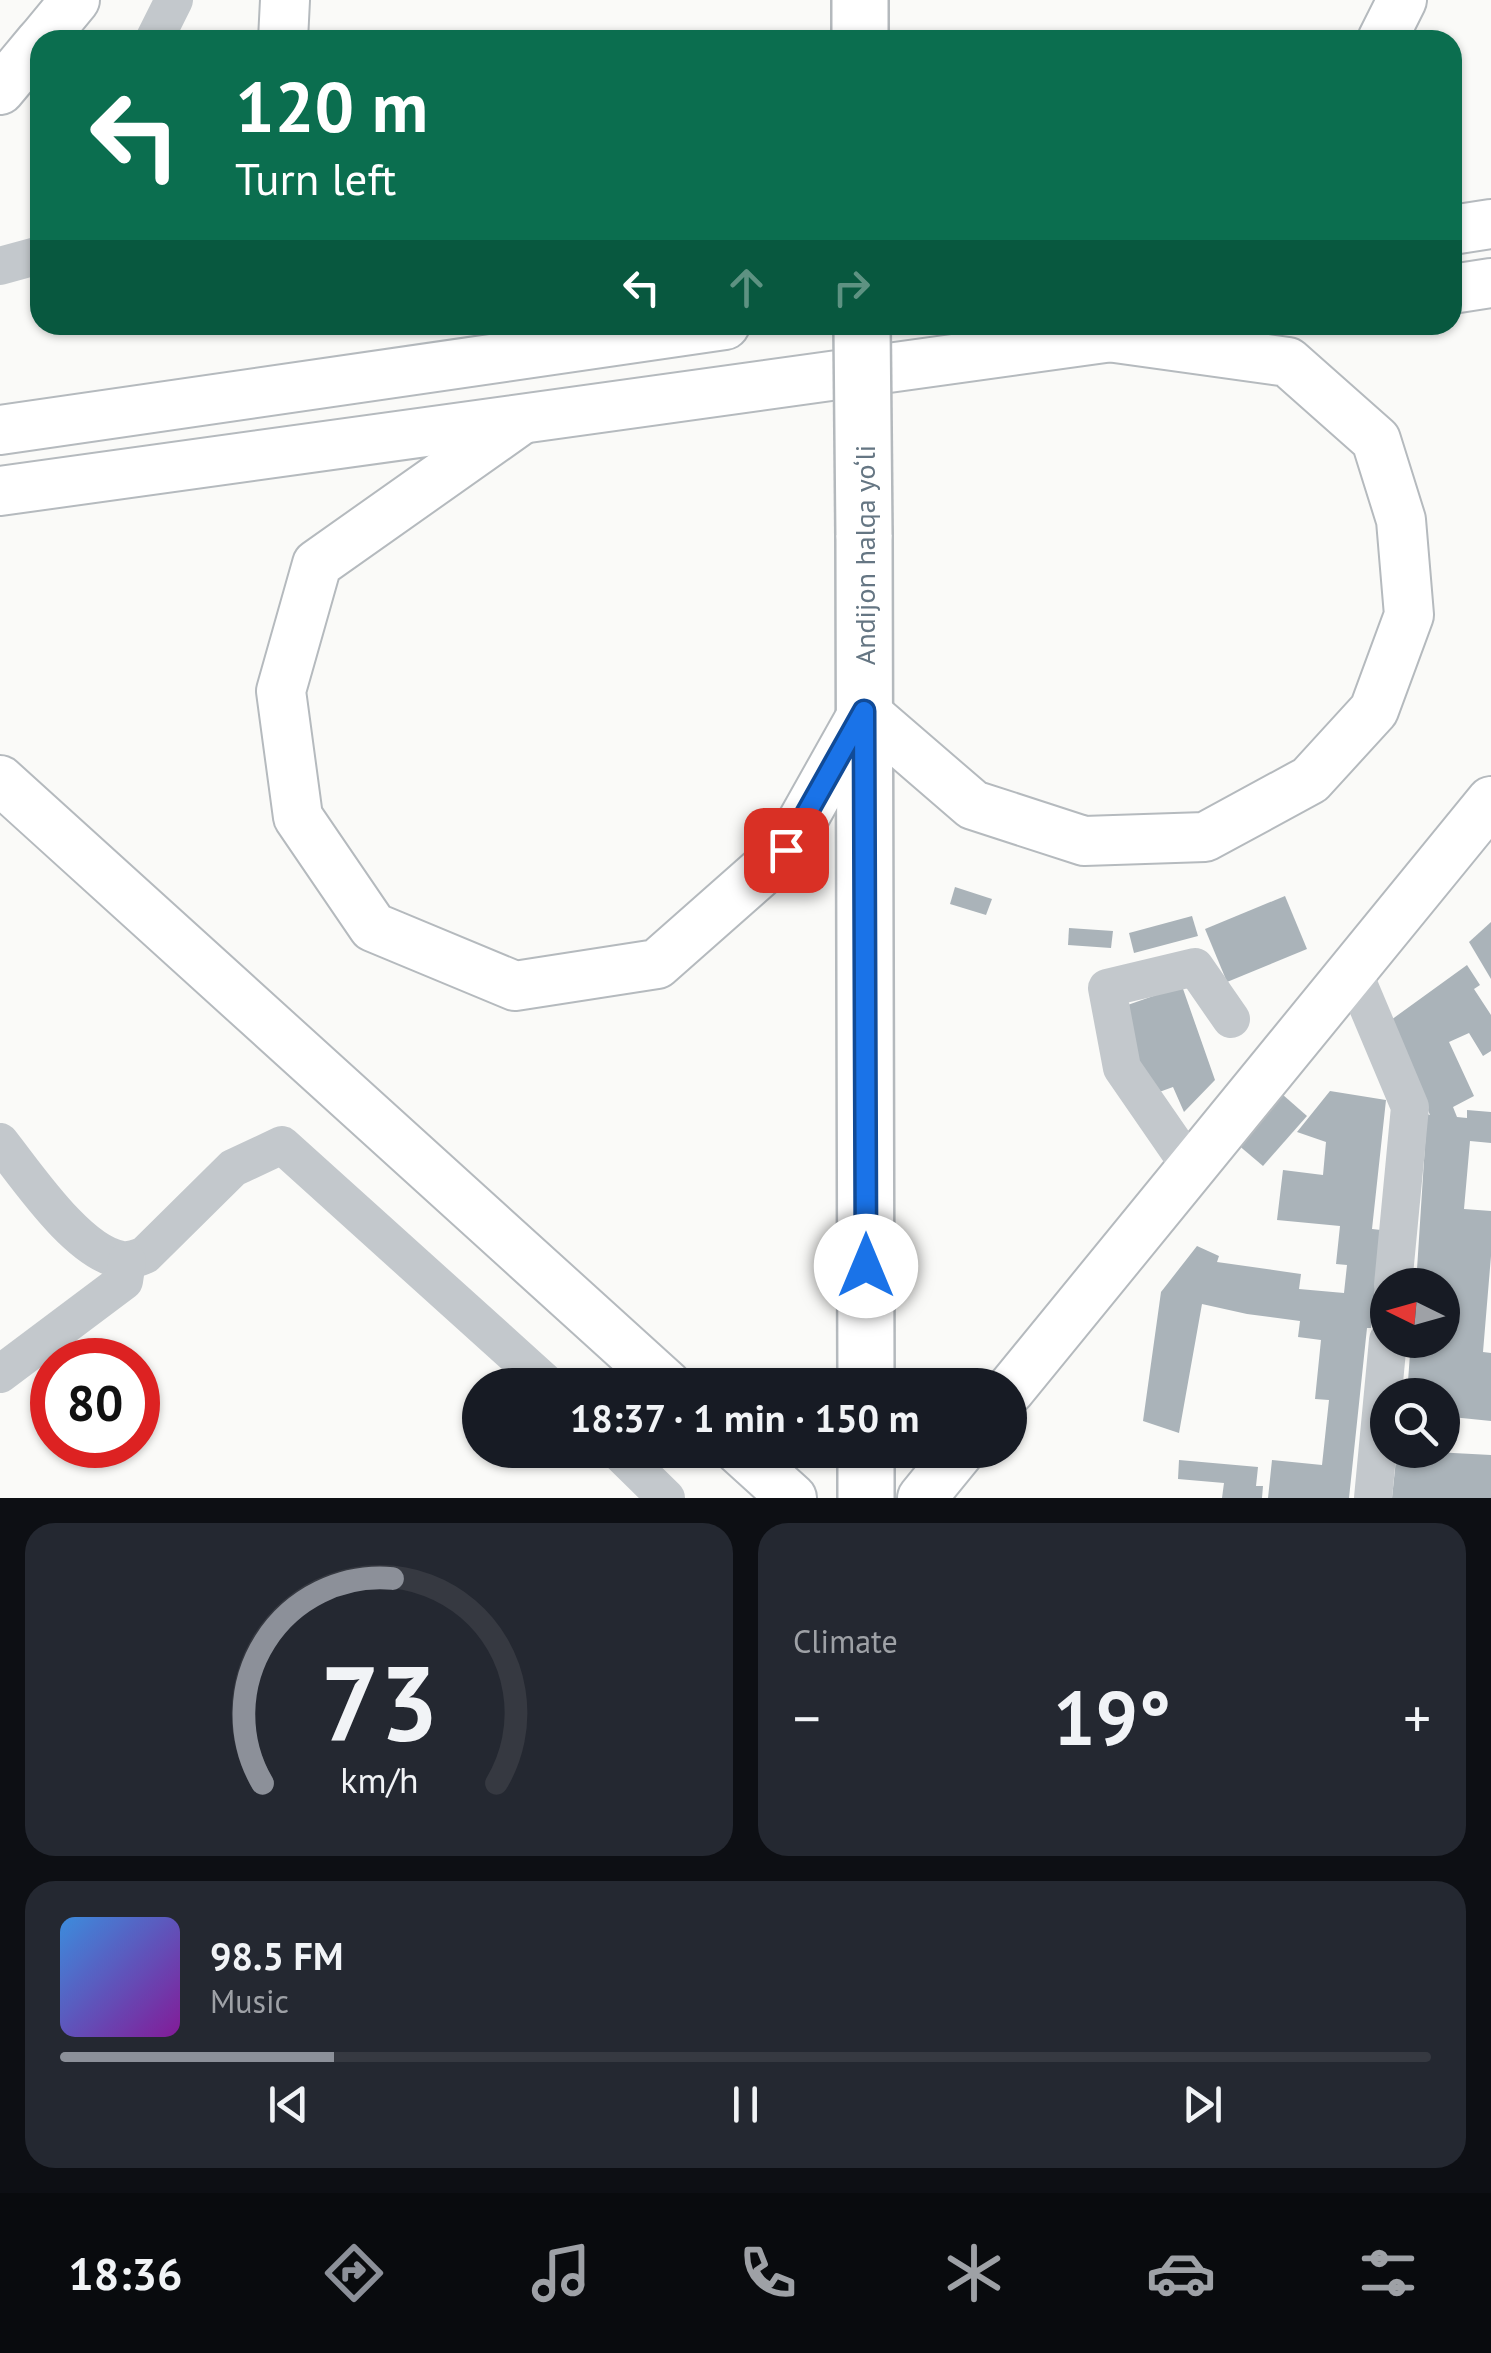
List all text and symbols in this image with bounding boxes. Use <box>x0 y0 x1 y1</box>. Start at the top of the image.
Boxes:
text: 120 m <box>235 61 428 151</box>
icon: left <box>70 70 200 200</box>
text: Turn left <box>235 149 396 207</box>
icon: left <box>614 260 669 315</box>
icon: ahead <box>719 260 774 315</box>
icon: right <box>824 260 879 315</box>
street label: Andijon halqa yo‘li <box>846 445 883 665</box>
pin <box>744 808 829 893</box>
icon: arrive <box>759 823 814 878</box>
position arrow <box>814 1214 918 1318</box>
north arrow <box>1370 1268 1460 1358</box>
map controls <box>1370 1268 1460 1468</box>
speed limit sign: 80 <box>30 1338 160 1468</box>
button: search <box>1370 1378 1460 1468</box>
text: 18:37 · 1 min · 150 m <box>570 1393 919 1442</box>
text: Climate <box>793 1620 898 1662</box>
text: 73 <box>320 1635 438 1770</box>
text: 19° <box>1053 1669 1171 1766</box>
text: − <box>793 1682 821 1753</box>
text: + <box>1403 1682 1431 1753</box>
text: km/h <box>340 1757 418 1803</box>
text: 98.5 FM <box>210 1931 343 1980</box>
text: Music <box>210 1980 289 2022</box>
icon: previous <box>261 2077 316 2132</box>
icon: pause <box>718 2077 773 2132</box>
icon: next <box>1175 2077 1230 2132</box>
icon: directions <box>319 2238 389 2308</box>
icon: music <box>526 2238 596 2308</box>
icon: phone <box>733 2238 803 2308</box>
icon: climate <box>939 2238 1009 2308</box>
icon: car <box>1146 2238 1216 2308</box>
icon: filters <box>1353 2238 1423 2308</box>
text: 18:36 <box>68 2244 183 2302</box>

